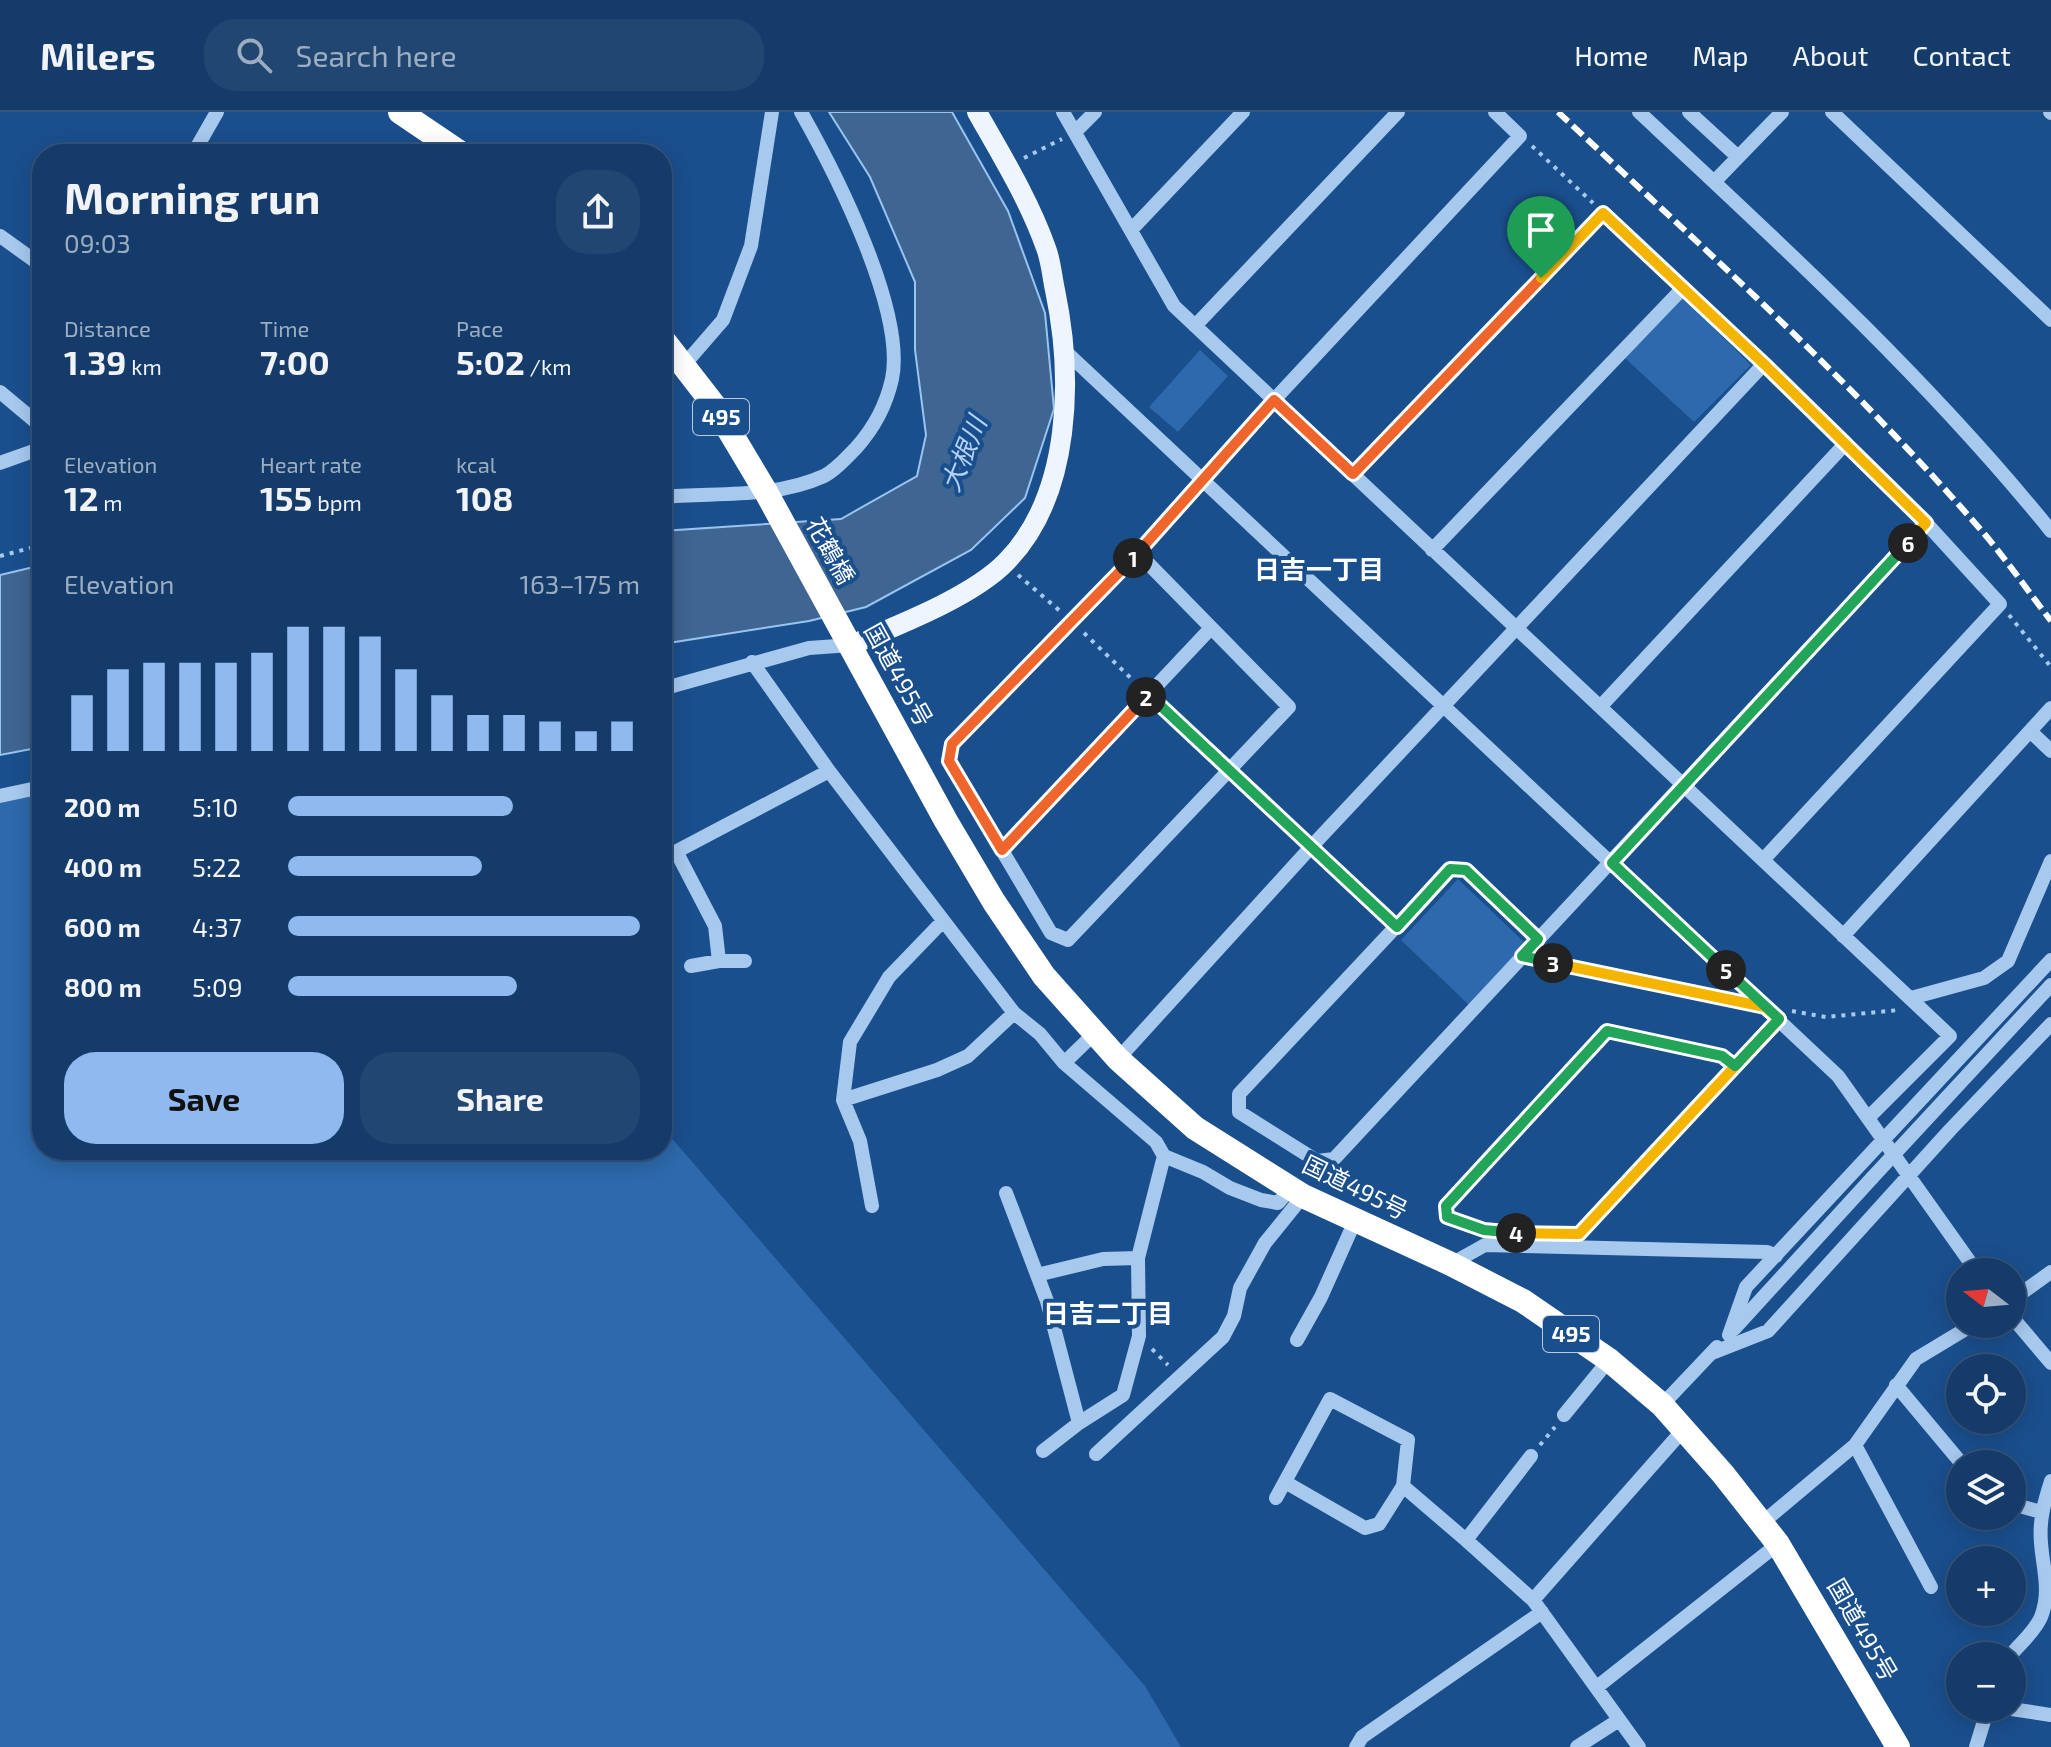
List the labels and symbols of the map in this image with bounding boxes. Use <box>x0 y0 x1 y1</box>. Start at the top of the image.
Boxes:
pin <box>1507 196 1575 278</box>
road number: 495 <box>693 399 749 435</box>
water label: 大根川 <box>934 409 993 495</box>
street label: 花鶴橋 <box>801 512 861 589</box>
pin: 6 <box>1888 523 1928 563</box>
pin: 1 <box>1113 538 1153 578</box>
district label: 日吉一丁目 <box>1254 553 1384 584</box>
street label: 国道495号 <box>859 618 939 731</box>
pin: 2 <box>1126 677 1166 717</box>
pin: 3 <box>1533 943 1573 983</box>
pin: 5 <box>1706 950 1746 990</box>
street label: 国道495号 <box>1298 1149 1413 1225</box>
pin: 4 <box>1496 1213 1536 1253</box>
north arrow <box>1946 1258 2026 1338</box>
district label: 日吉二丁目 <box>1043 1297 1173 1328</box>
road number: 495 <box>1543 1316 1599 1352</box>
street label: 国道495号 <box>1822 1573 1904 1686</box>

